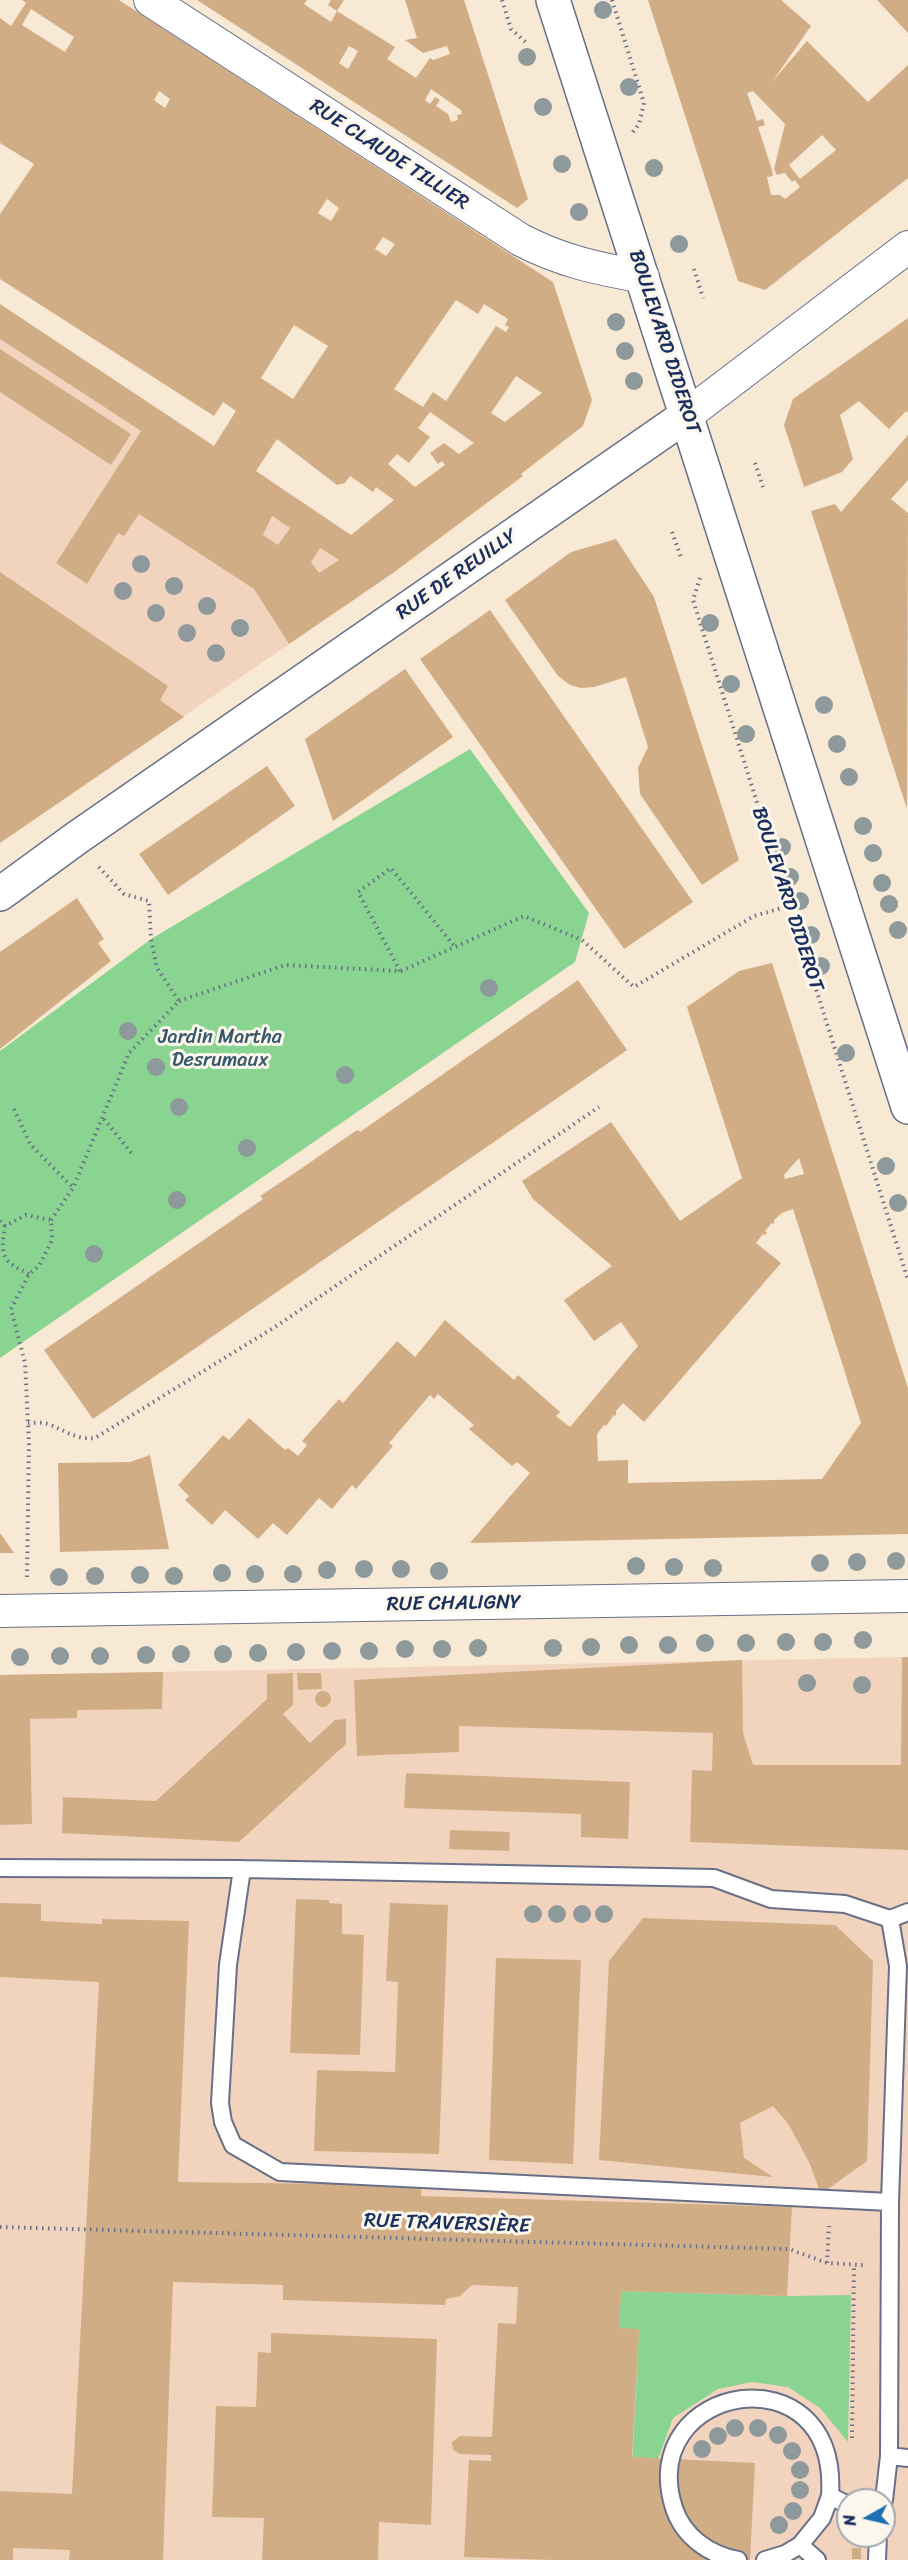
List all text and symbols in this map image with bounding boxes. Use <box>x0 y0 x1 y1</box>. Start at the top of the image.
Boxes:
street label: RUE CLAUDE TILLIER <box>305 95 473 215</box>
street label: BOULEVARD DIDEROT <box>623 247 705 437</box>
street label: RUE DE REUILLY <box>392 524 522 626</box>
street label: BOULEVARD DIDEROT <box>746 804 828 994</box>
park label: Jardin Martha Desrumaux <box>158 1026 282 1073</box>
street label: RUE CHALIGNY <box>387 1591 521 1617</box>
street label: RUE TRAVERSIÈRE <box>364 2209 530 2239</box>
north arrow <box>836 2488 896 2548</box>
text: N <box>835 2513 865 2528</box>

